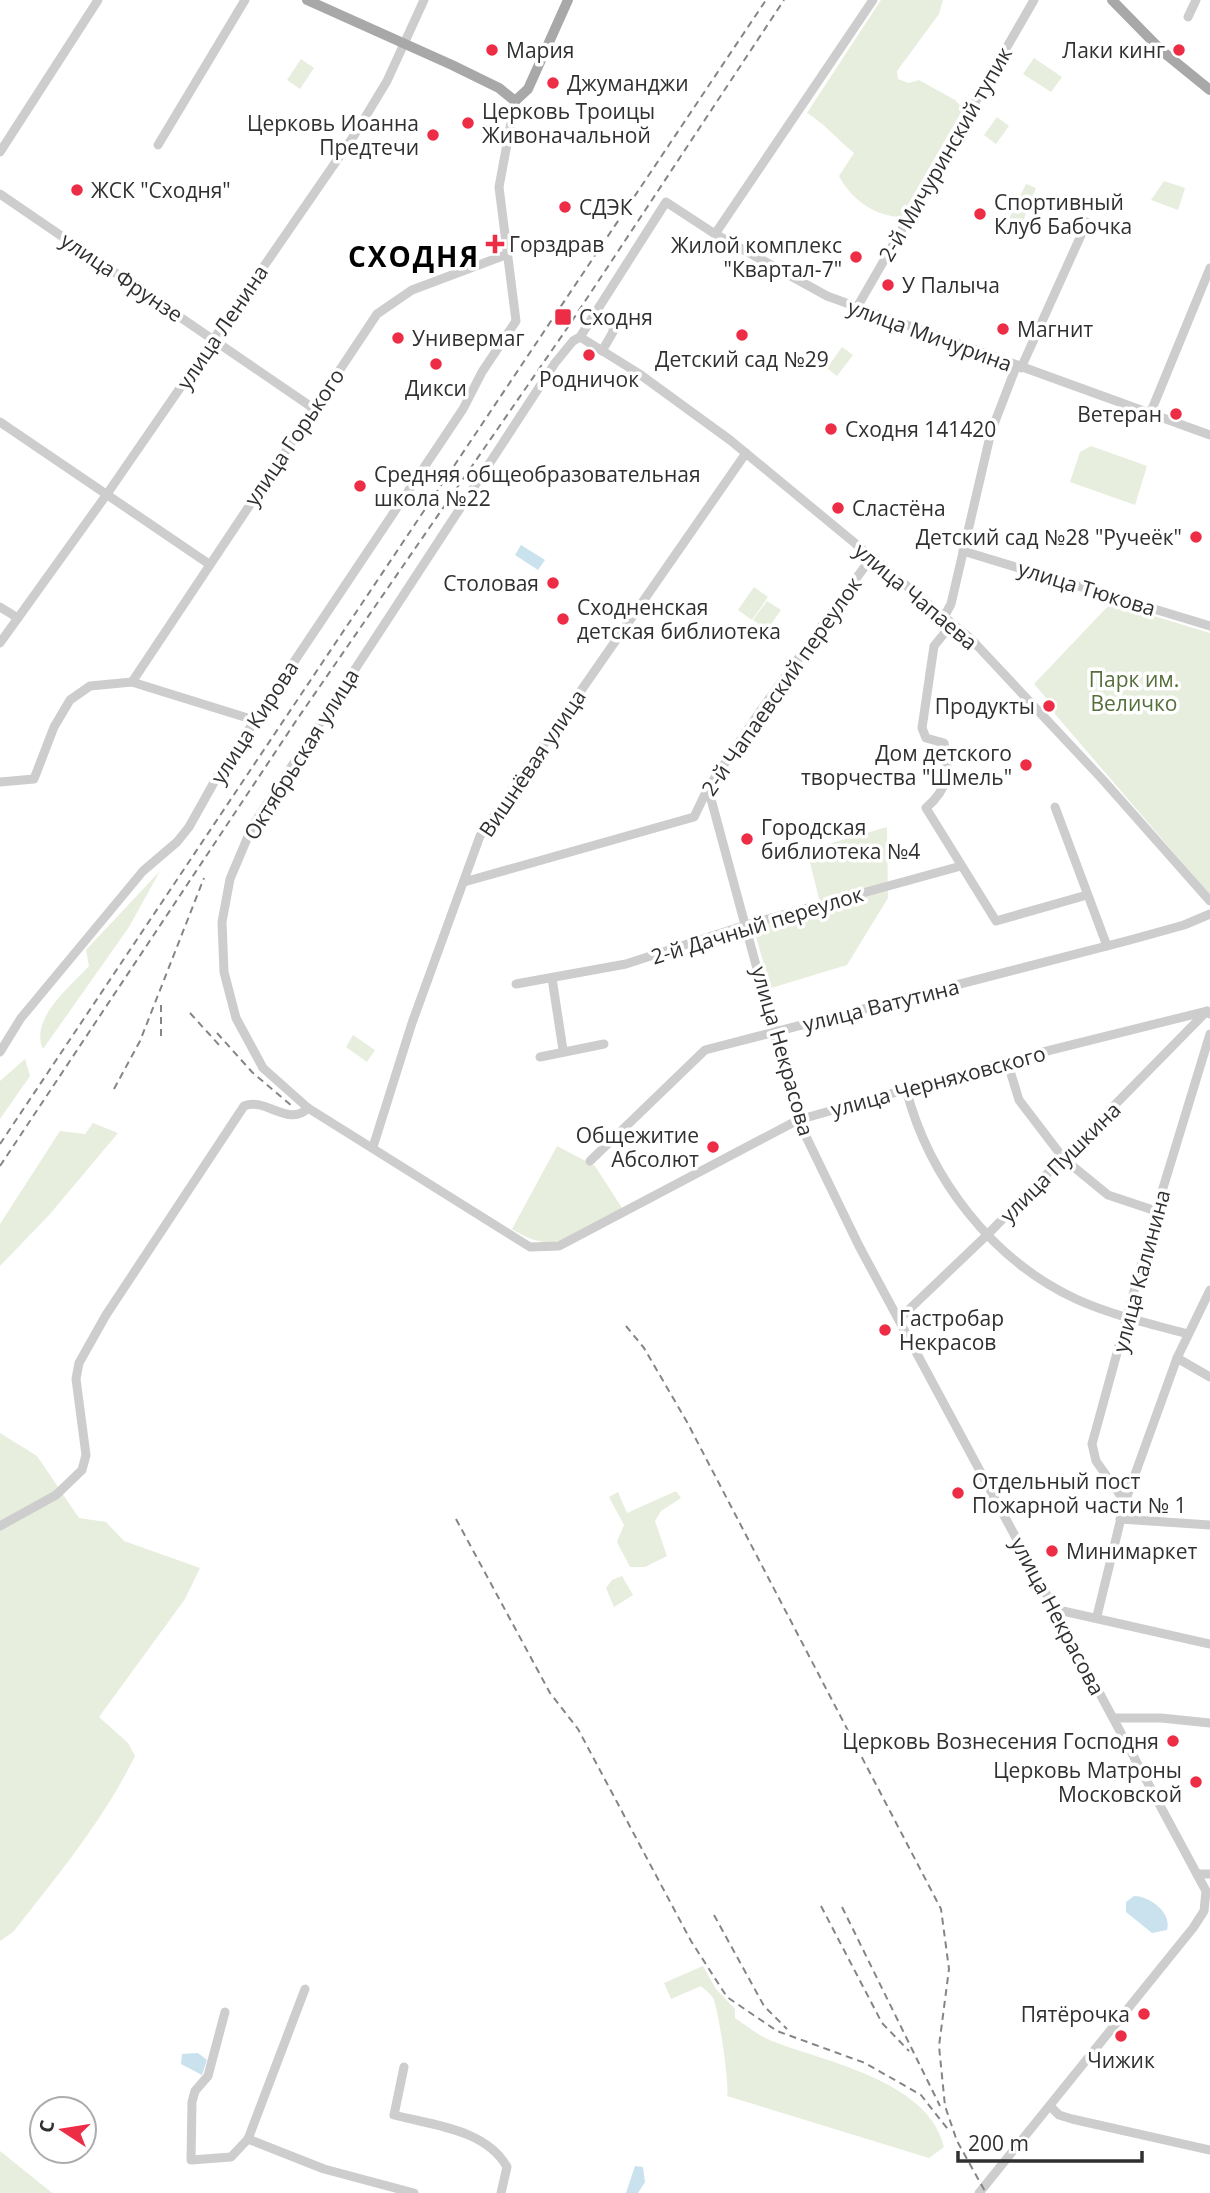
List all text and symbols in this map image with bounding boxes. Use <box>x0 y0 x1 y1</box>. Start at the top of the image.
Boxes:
place label: Мария <box>506 36 574 64</box>
place label: Лаки кинг <box>1062 36 1165 64</box>
marker: Мария <box>484 42 500 58</box>
street label: 2-й Мичуринский тупик <box>872 42 1018 266</box>
marker: Лаки кинг <box>1171 42 1187 58</box>
place label: Джуманджи <box>567 69 689 97</box>
marker: Джуманджи <box>545 75 561 91</box>
place label: Церковь Троицы Живоначальной <box>482 97 655 149</box>
place label: Церковь Иоанна Предтечи <box>247 109 419 161</box>
marker: Церковь Троицы Живоначальной <box>460 115 476 131</box>
marker: Церковь Иоанна Предтечи <box>425 127 441 143</box>
place label: ЖСК "Сходня" <box>91 176 231 204</box>
marker: ЖСК "Сходня" <box>69 182 85 198</box>
place label: Спортивный Клуб Бабочка <box>994 188 1132 240</box>
place label: СДЭК <box>579 193 633 221</box>
marker: СДЭК <box>557 199 573 215</box>
marker: Спортивный Клуб Бабочка <box>972 206 988 222</box>
street label: улица Фрунзе <box>56 226 188 328</box>
place label: Горздрав <box>509 230 604 258</box>
place label: Жилой комплекс "Квартал-7" <box>671 231 842 283</box>
marker: Горздрав <box>487 236 503 252</box>
district label: СХОДНЯ <box>348 237 480 275</box>
marker: Жилой комплекс "Квартал-7" <box>848 249 864 265</box>
street label: улица Ленина <box>170 259 274 395</box>
place label: У Палыча <box>902 271 1000 299</box>
marker: У Палыча <box>880 277 896 293</box>
street label: улица Мичурина <box>844 292 1016 378</box>
place label: Сходня <box>579 303 653 331</box>
marker: Сходня <box>553 307 573 327</box>
place label: Магнит <box>1017 315 1093 343</box>
marker: Магнит <box>995 321 1011 337</box>
place label: Универмаг <box>412 324 524 352</box>
marker: Детский сад №29 <box>734 327 750 343</box>
marker: Универмаг <box>390 330 406 346</box>
place label: Детский сад №29 <box>655 345 829 373</box>
marker: Родничок <box>581 347 597 363</box>
marker: Дикси <box>428 356 444 372</box>
street label: улица Горького <box>238 363 350 511</box>
place label: Родничок <box>539 365 639 393</box>
place label: Дикси <box>405 374 467 402</box>
place label: Ветеран <box>1077 400 1162 428</box>
marker: Ветеран <box>1168 406 1184 422</box>
place label: Сходня 141420 <box>845 415 996 443</box>
marker: Сходня 141420 <box>823 421 839 437</box>
place label: Средняя общеобразовательная школа №22 <box>374 460 701 512</box>
marker: Средняя общеобразовательная школа №22 <box>352 478 368 494</box>
place label: Сластёна <box>852 494 946 522</box>
marker: Сластёна <box>830 500 846 516</box>
place label: Детский сад №28 "Ручеёк" <box>916 523 1182 551</box>
marker: Детский сад №28 "Ручеёк" <box>1188 529 1204 545</box>
street label: улица Чапаева <box>849 536 983 656</box>
street label: улица Тюкова <box>1015 554 1159 622</box>
place label: Столовая <box>443 569 539 597</box>
street label: 2-й Чапаевский переулок <box>695 571 867 801</box>
marker: Столовая <box>545 575 561 591</box>
place label: Сходненская детская библиотека <box>577 593 781 645</box>
marker: Сходненская детская библиотека <box>555 611 571 627</box>
street label: улица Кирова <box>204 655 304 789</box>
street label: Октябрьская улица <box>237 663 365 845</box>
park label: Парк им. Величко <box>1089 665 1179 717</box>
street label: Вишнёвая улица <box>472 684 592 842</box>
place label: Продукты <box>935 692 1035 720</box>
marker: Продукты <box>1041 698 1057 714</box>
place label: Дом детского творчества "Шмель" <box>801 739 1012 791</box>
marker: Дом детского творчества "Шмель" <box>1018 757 1034 773</box>
place label: Городская библиотека №4 <box>761 813 920 865</box>
marker: Городская библиотека №4 <box>739 831 755 847</box>
street label: 2-й Дачный переулок <box>648 879 866 971</box>
street label: улица Некрасова <box>745 963 821 1139</box>
street label: улица Ватутина <box>800 972 962 1038</box>
street label: улица Черняховского <box>828 1039 1048 1123</box>
street label: улица Пушкина <box>994 1096 1126 1228</box>
place label: Общежитие Абсолют <box>576 1121 699 1173</box>
marker: Общежитие Абсолют <box>705 1139 721 1155</box>
street label: улица Калинина <box>1106 1186 1176 1356</box>
place label: Гастробар Некрасов <box>899 1304 1004 1356</box>
marker: Гастробар Некрасов <box>877 1322 893 1338</box>
place label: Отдельный пост Пожарной части № 1 <box>972 1467 1187 1519</box>
marker: Отдельный пост Пожарной части № 1 <box>950 1485 966 1501</box>
street label: улица Некрасова <box>1005 1532 1111 1700</box>
place label: Минимаркет <box>1066 1537 1197 1565</box>
marker: Минимаркет <box>1044 1543 1060 1559</box>
place label: Церковь Вознесения Господня <box>842 1727 1159 1755</box>
marker: Церковь Вознесения Господня <box>1165 1733 1181 1749</box>
place label: Церковь Матроны Московской <box>993 1756 1182 1808</box>
marker: Церковь Матроны Московской <box>1188 1774 1204 1790</box>
place label: Пятёрочка <box>1021 2000 1130 2028</box>
marker: Пятёрочка <box>1136 2006 1152 2022</box>
marker: Чижик <box>1113 2028 1129 2044</box>
place label: Чижик <box>1087 2046 1155 2074</box>
north arrow <box>28 2095 98 2165</box>
text: С <box>32 2118 60 2135</box>
scale bar <box>958 2120 1142 2164</box>
text: 200 m <box>968 2129 1029 2157</box>

